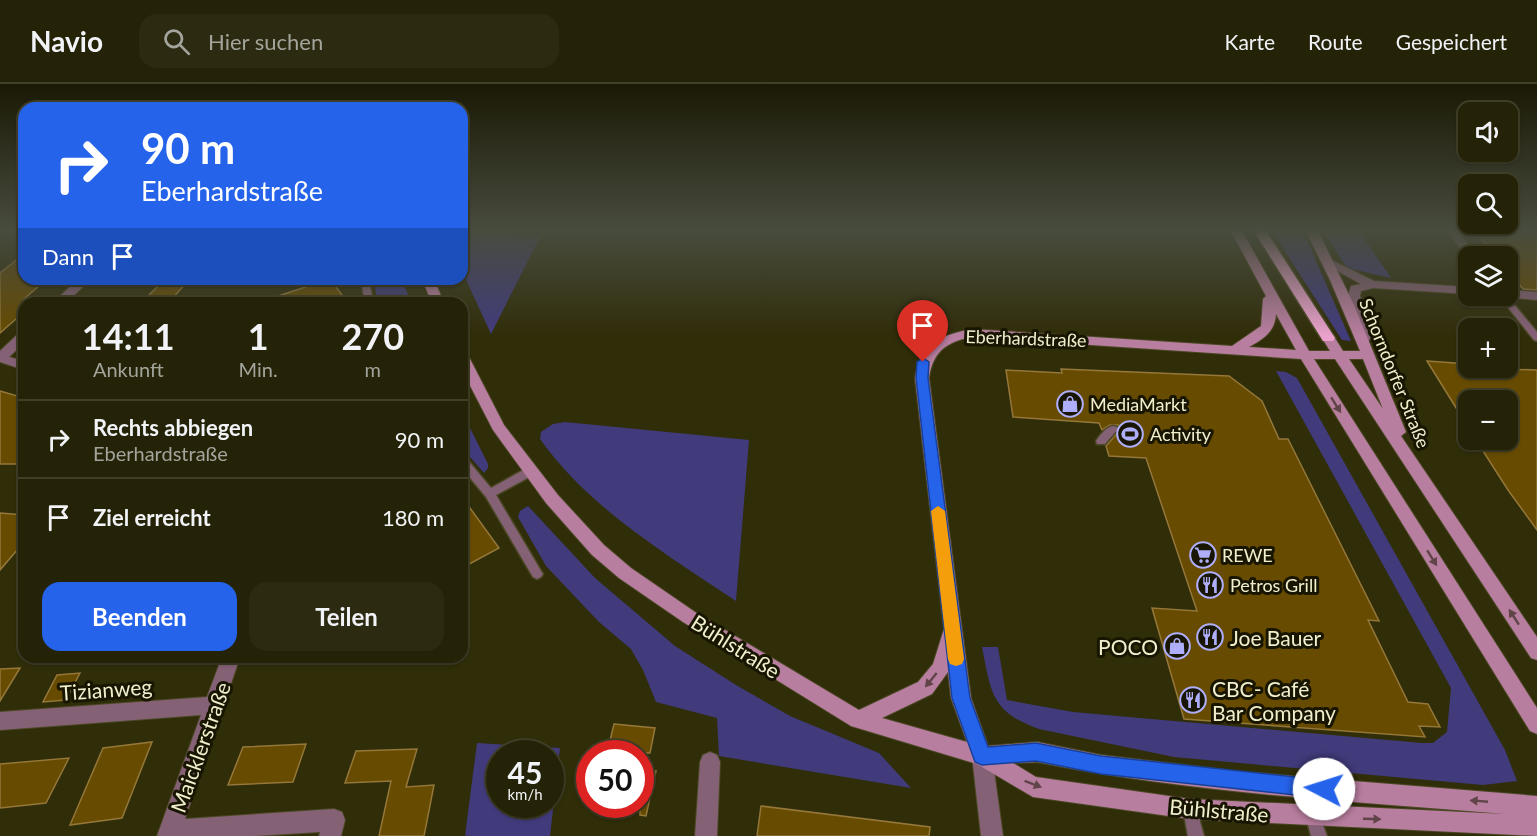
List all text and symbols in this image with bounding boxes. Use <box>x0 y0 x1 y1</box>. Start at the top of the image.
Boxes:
search box <box>139 14 559 68</box>
text: Navio <box>30 24 103 58</box>
icon: search <box>160 25 193 58</box>
text: Hier suchen <box>208 28 323 55</box>
text: Karte <box>1225 29 1275 54</box>
text: Route <box>1308 29 1363 54</box>
text: Gespeichert <box>1396 29 1507 54</box>
map controls <box>1458 102 1518 450</box>
button: sound <box>1458 102 1518 162</box>
text: 90 m <box>141 123 235 173</box>
icon: right <box>42 126 120 204</box>
text: Eberhardstraße <box>141 174 323 207</box>
button: search <box>1458 174 1518 234</box>
icon: arrive <box>106 240 139 273</box>
text: Dann <box>42 243 94 270</box>
button: layers <box>1458 246 1518 306</box>
street label: Schorndorfer Straße <box>1355 295 1435 451</box>
pin <box>897 300 948 362</box>
icon: arrive <box>906 309 939 342</box>
text: 14:11 <box>82 314 175 358</box>
text: 1 <box>248 314 269 358</box>
text: 270 <box>341 314 404 358</box>
button: + <box>1458 318 1518 378</box>
street label: Eberhardstraße <box>965 325 1087 351</box>
text: Ankunft <box>93 357 164 381</box>
text: Min. <box>239 357 278 381</box>
text: m <box>365 357 381 381</box>
shop icon: MediaMarkt <box>1055 389 1085 419</box>
button: − <box>1458 390 1518 450</box>
place label: MediaMarkt <box>1090 393 1187 415</box>
one-way arrow <box>1331 397 1342 413</box>
text: Rechts abbiegen <box>93 414 253 441</box>
sports icon: Activity <box>1115 419 1145 449</box>
icon: right <box>42 423 75 456</box>
place label: Activity <box>1150 423 1212 445</box>
text: 90 m <box>395 426 444 453</box>
text: Eberhardstraße <box>93 441 228 465</box>
icon: arrive <box>42 501 75 534</box>
text: Ziel erreicht <box>93 504 211 531</box>
text: 180 m <box>382 504 444 531</box>
supermarket icon: REWE <box>1188 540 1218 570</box>
place label: REWE <box>1222 544 1273 566</box>
one-way arrow <box>1426 550 1437 566</box>
restaurant icon: Petros Grill <box>1195 570 1225 600</box>
place label: Petros Grill <box>1230 574 1317 596</box>
button: Beenden <box>42 582 237 651</box>
button: Teilen <box>249 582 444 651</box>
street label: Bühlstraße <box>687 609 785 683</box>
one-way arrow <box>1509 609 1520 626</box>
restaurant icon: Joe Bauer <box>1195 622 1225 652</box>
place label: Joe Bauer <box>1230 625 1322 650</box>
shop icon: POCO <box>1162 631 1192 661</box>
place label: POCO <box>1098 634 1158 659</box>
one-way arrow <box>925 672 938 688</box>
street label: Tizianweg <box>59 673 153 705</box>
place label: CBC- Café Bar Company <box>1212 676 1336 725</box>
street label: Maicklerstraße <box>165 678 235 816</box>
restaurant icon: CBC- Café Bar Company <box>1178 685 1208 715</box>
speed limit sign: 50 <box>576 740 654 818</box>
text: 45 <box>508 754 542 790</box>
position arrow <box>1292 757 1356 821</box>
one-way arrow <box>1024 780 1042 790</box>
text: km/h <box>507 785 543 803</box>
street label: Bühlstraße <box>1168 793 1270 827</box>
one-way arrow <box>1469 797 1488 806</box>
one-way arrow <box>1362 814 1381 823</box>

